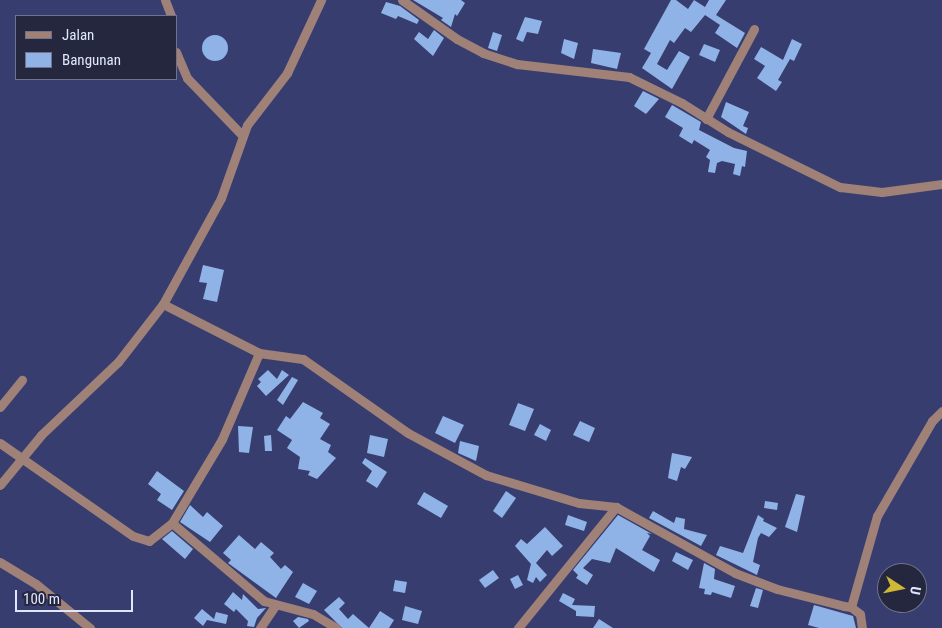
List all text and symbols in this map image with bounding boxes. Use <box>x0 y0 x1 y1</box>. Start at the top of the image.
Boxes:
legend <box>15 15 178 80</box>
text: Jalan <box>62 26 94 44</box>
text: Bangunan <box>62 51 121 69</box>
north arrow <box>877 563 927 613</box>
scale bar <box>18 580 135 612</box>
text: U <box>907 585 924 596</box>
text: 100 m <box>23 590 60 608</box>

